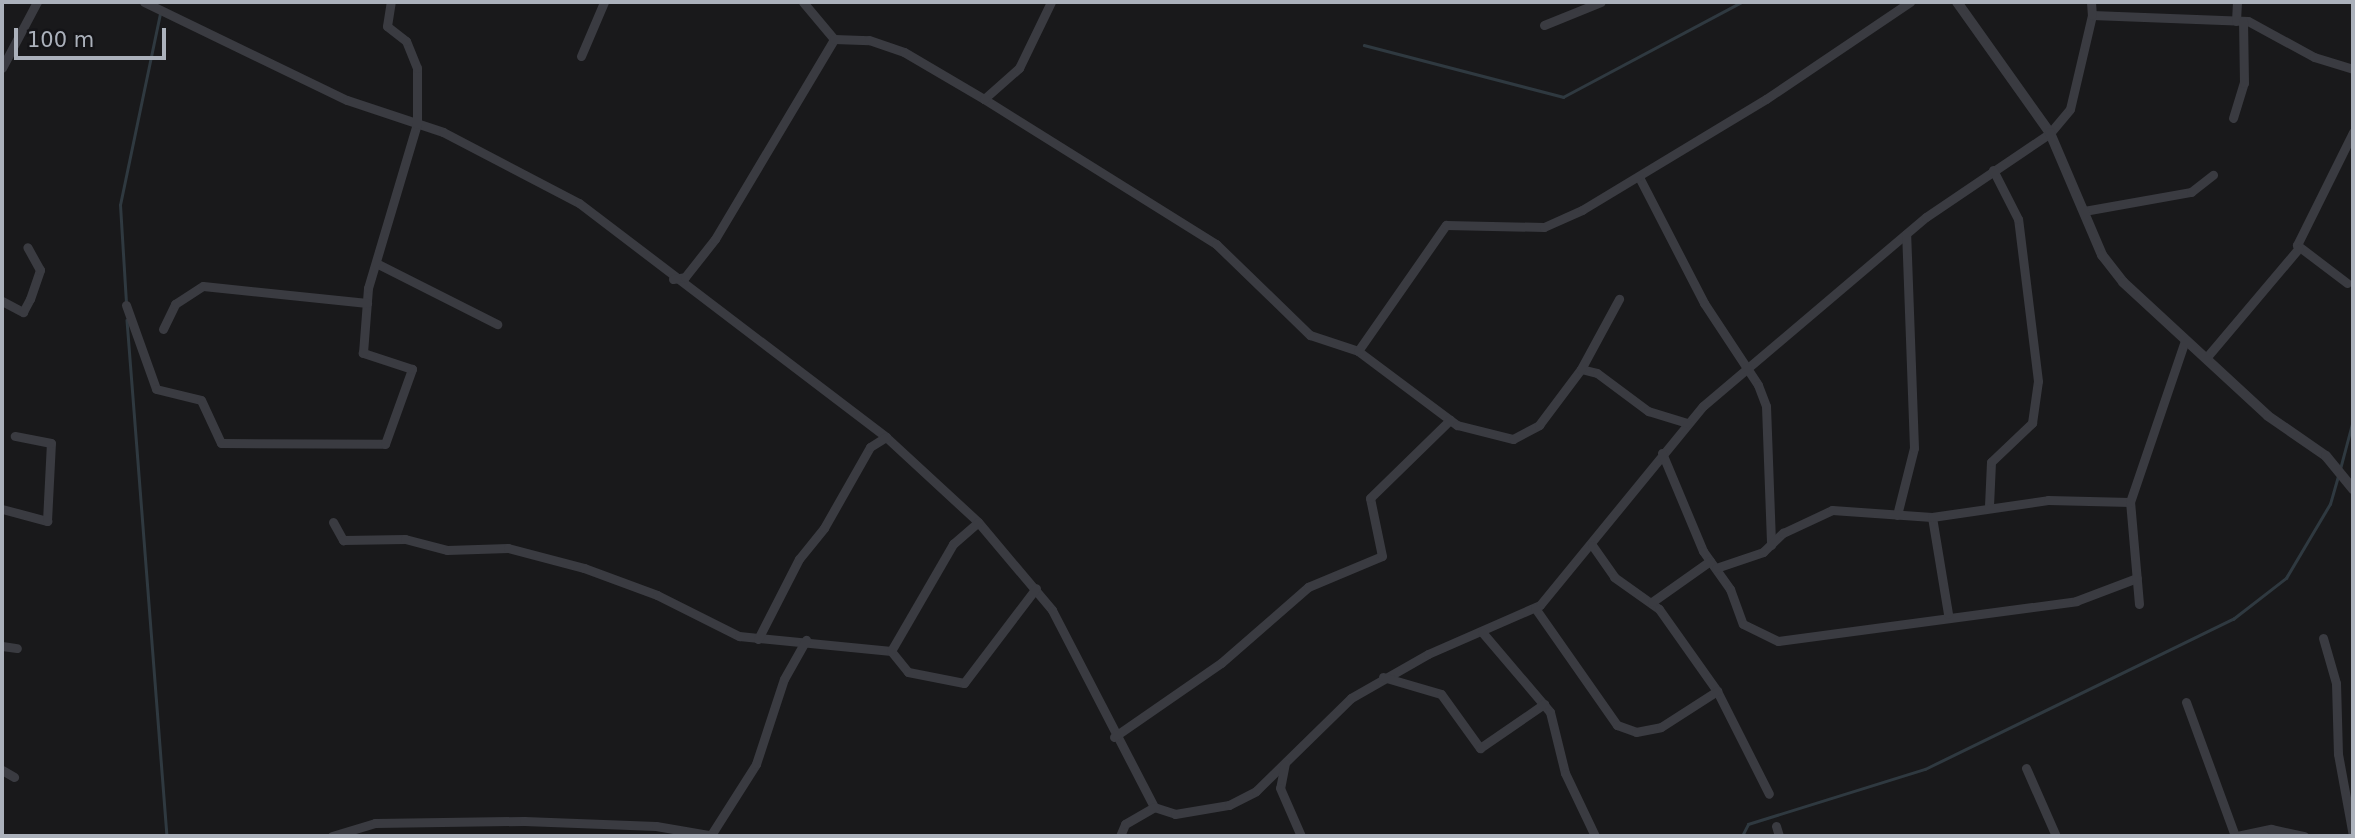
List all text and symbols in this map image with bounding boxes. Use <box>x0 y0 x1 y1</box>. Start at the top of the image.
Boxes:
scale bar <box>18 14 170 58</box>
text: 100 m <box>27 28 94 52</box>

